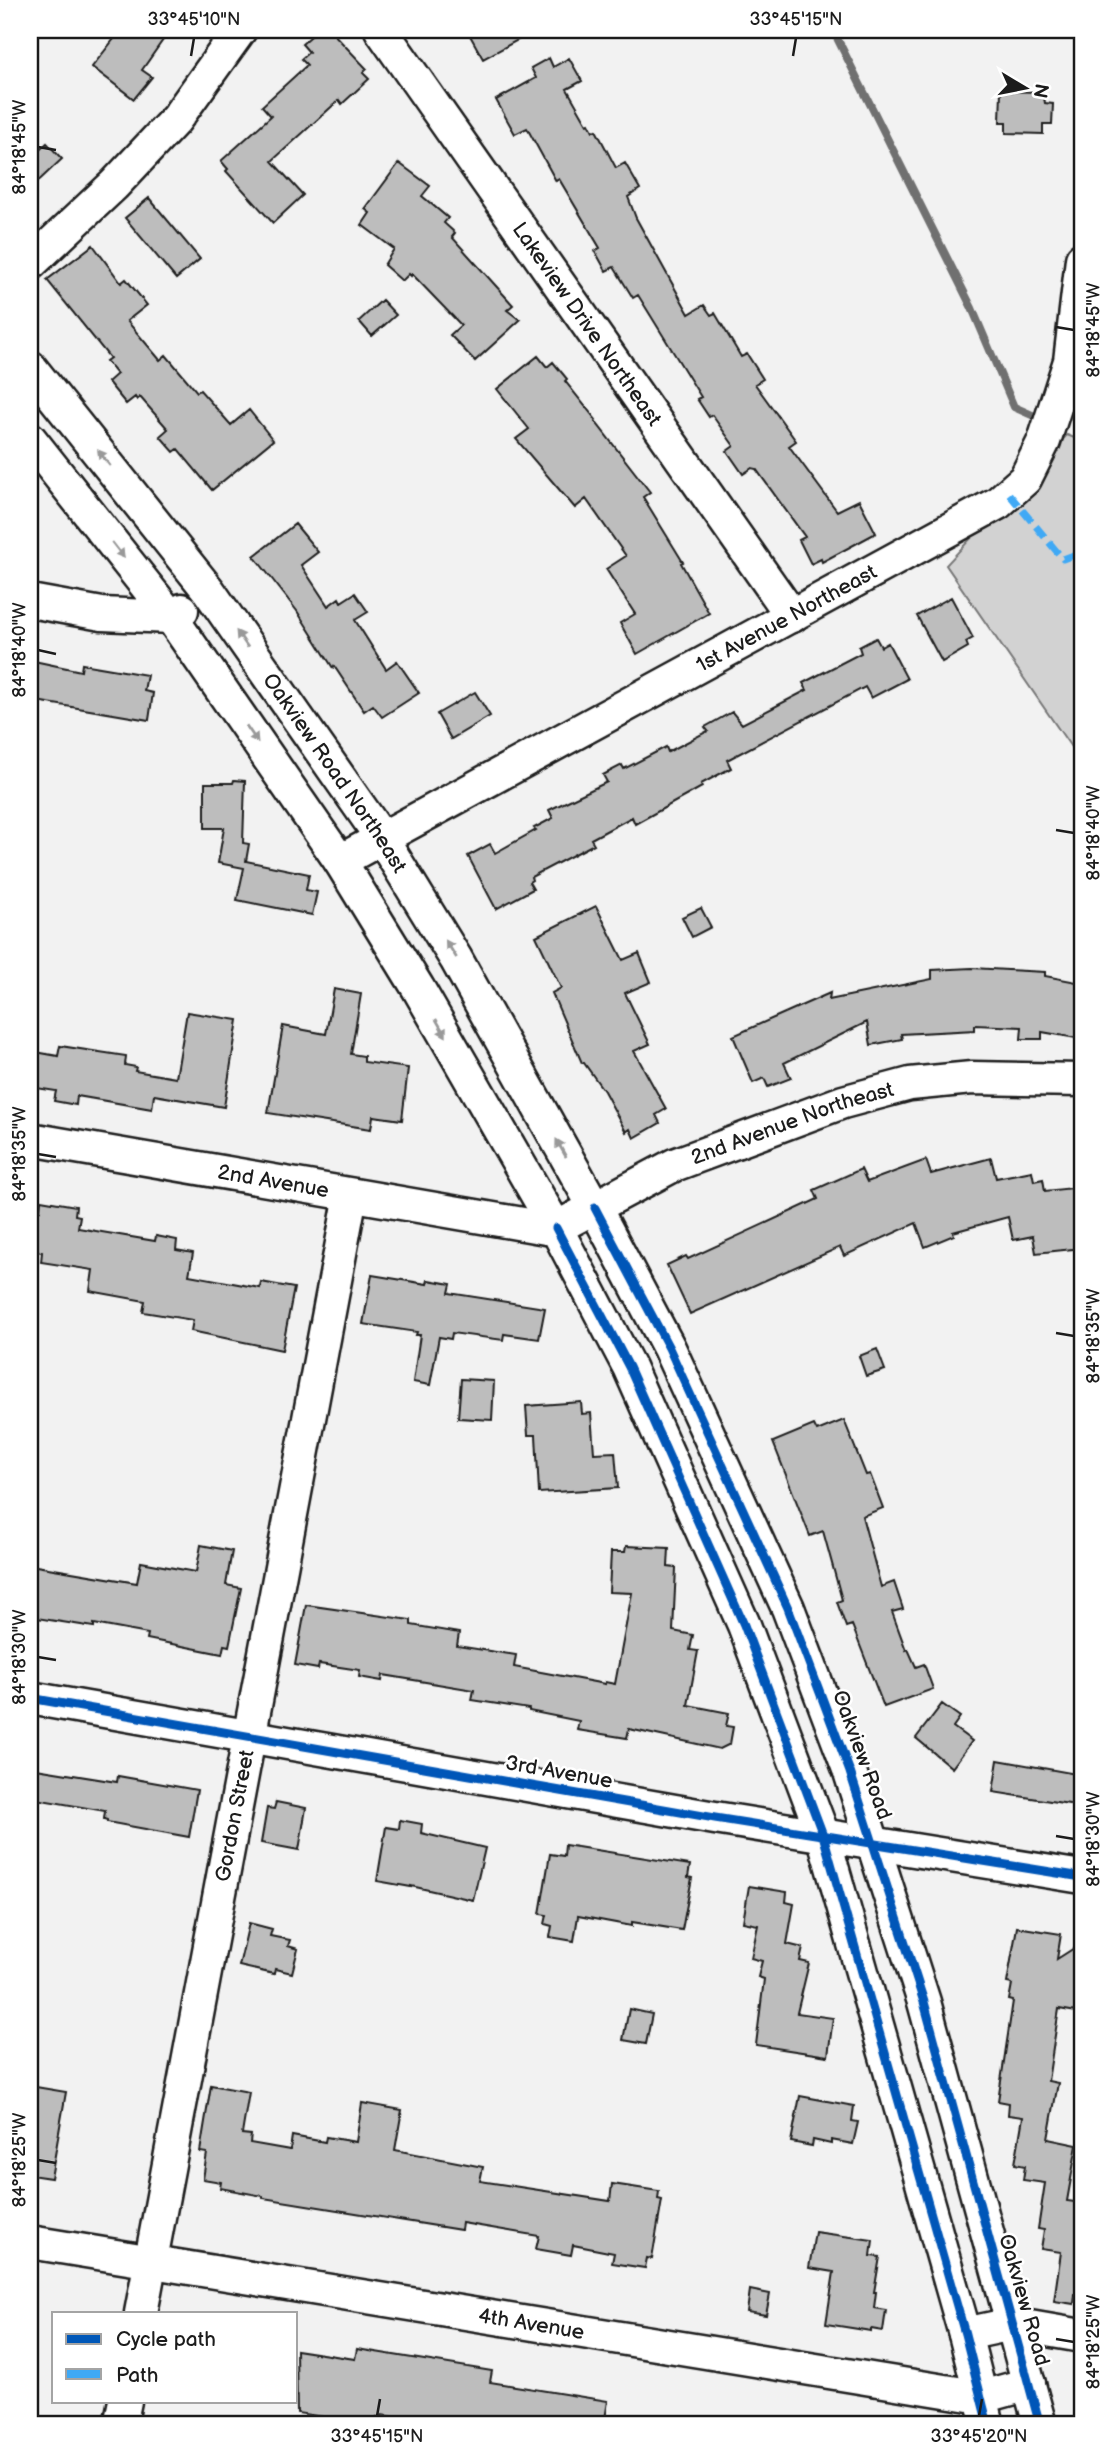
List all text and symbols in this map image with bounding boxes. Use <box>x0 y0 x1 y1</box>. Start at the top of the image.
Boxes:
text: 33°45'10"N <box>147 9 241 30</box>
text: 33°45'15"N <box>750 9 842 30</box>
north arrow <box>990 52 1060 122</box>
text: N <box>1028 82 1053 100</box>
text: 84°18'45"W <box>9 99 30 194</box>
street label: Lakeview Drive Northeast <box>507 217 667 431</box>
text: 84°18'45"W <box>1083 282 1104 377</box>
one-way arrow <box>96 450 111 468</box>
one-way arrow <box>111 540 126 558</box>
street label: 1st Avenue Northeast <box>692 559 881 677</box>
text: 84°18'40"W <box>9 602 30 698</box>
one-way arrow <box>235 630 249 648</box>
street label: Oakview Road Northeast <box>258 668 413 878</box>
one-way arrow <box>245 725 259 743</box>
text: 84°18'40"W <box>1083 785 1104 881</box>
one-way arrow <box>444 940 457 959</box>
one-way arrow <box>435 1018 447 1038</box>
street label: 2nd Avenue Northeast <box>688 1076 897 1170</box>
text: 84°18'35"W <box>9 1106 30 1202</box>
one-way arrow <box>556 1138 568 1158</box>
street label: 2nd Avenue <box>216 1159 331 1203</box>
text: 84°18'35"W <box>1083 1288 1104 1384</box>
text: 84°18'30"W <box>9 1609 30 1705</box>
street label: Oakview Road <box>827 1687 897 1823</box>
street label: Gordon Street <box>210 1747 259 1884</box>
street label: 3rd Avenue <box>504 1750 614 1794</box>
text: 84°18'30"W <box>1083 1791 1104 1887</box>
text: 84°18'25"W <box>9 2112 30 2207</box>
street label: Oakview Road <box>993 2231 1055 2369</box>
text: 84°18'25"W <box>1083 2294 1104 2389</box>
street label: 4th Avenue <box>477 2303 586 2345</box>
legend <box>52 2312 298 2402</box>
text: Cycle path <box>116 2327 216 2352</box>
text: Path <box>116 2363 158 2388</box>
text: 33°45'15"N <box>331 2426 423 2447</box>
text: 33°45'20"N <box>931 2426 1027 2447</box>

